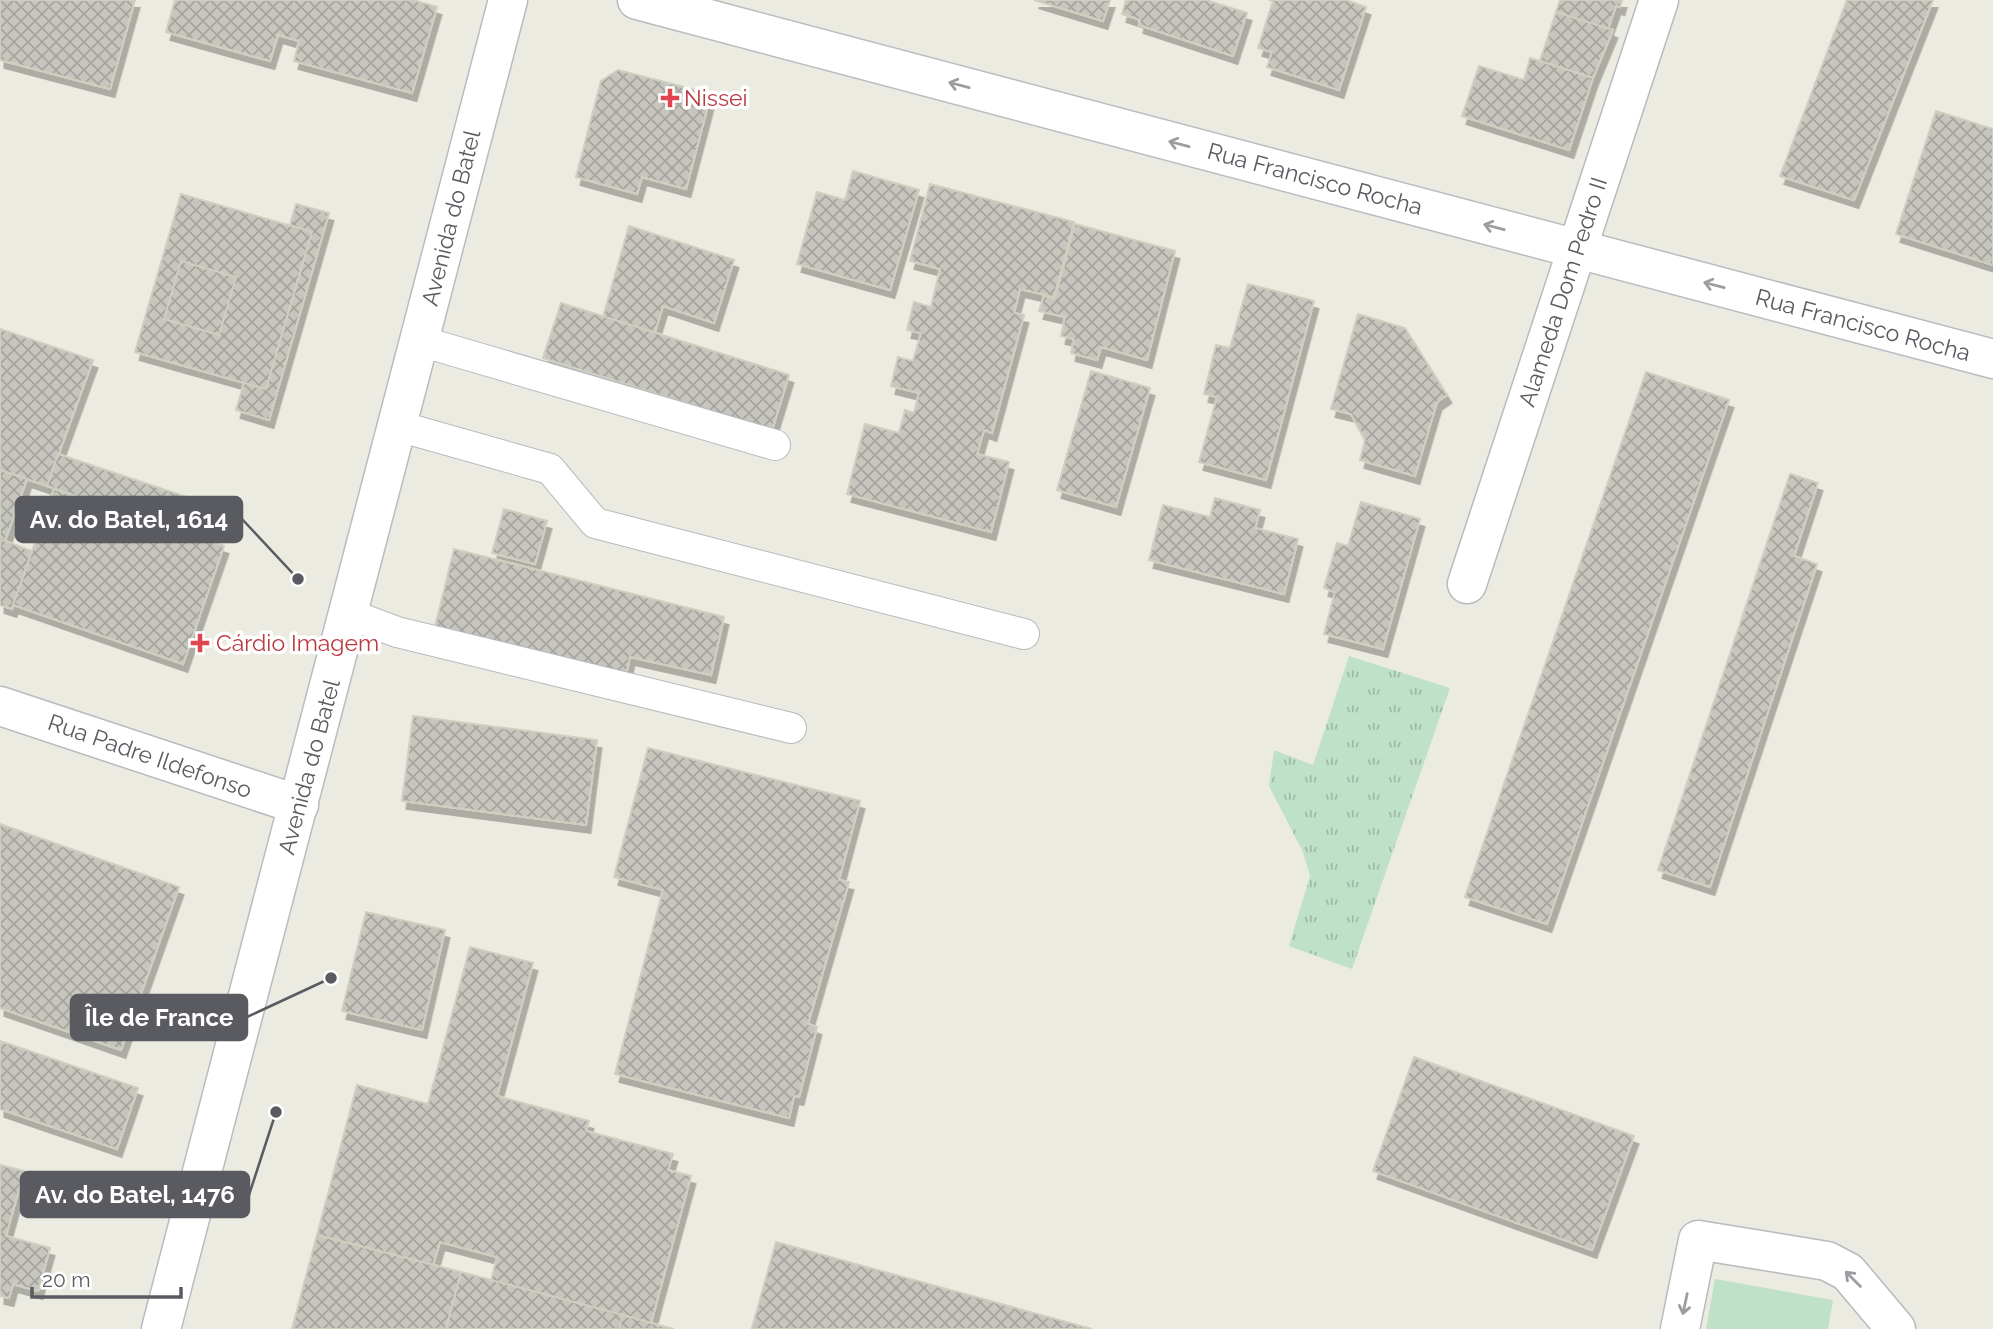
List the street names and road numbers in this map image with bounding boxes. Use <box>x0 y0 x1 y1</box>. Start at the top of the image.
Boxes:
street label: Avenida do Batel <box>416 127 486 309</box>
street label: Rua Francisco Rocha <box>1205 137 1425 220</box>
street label: Alameda Dom Pedro II <box>1513 174 1612 410</box>
street label: Rua Francisco Rocha <box>1753 283 1973 366</box>
street label: Avenida do Batel <box>272 676 345 857</box>
street label: Rua Padre Ildefonso <box>45 708 256 803</box>

